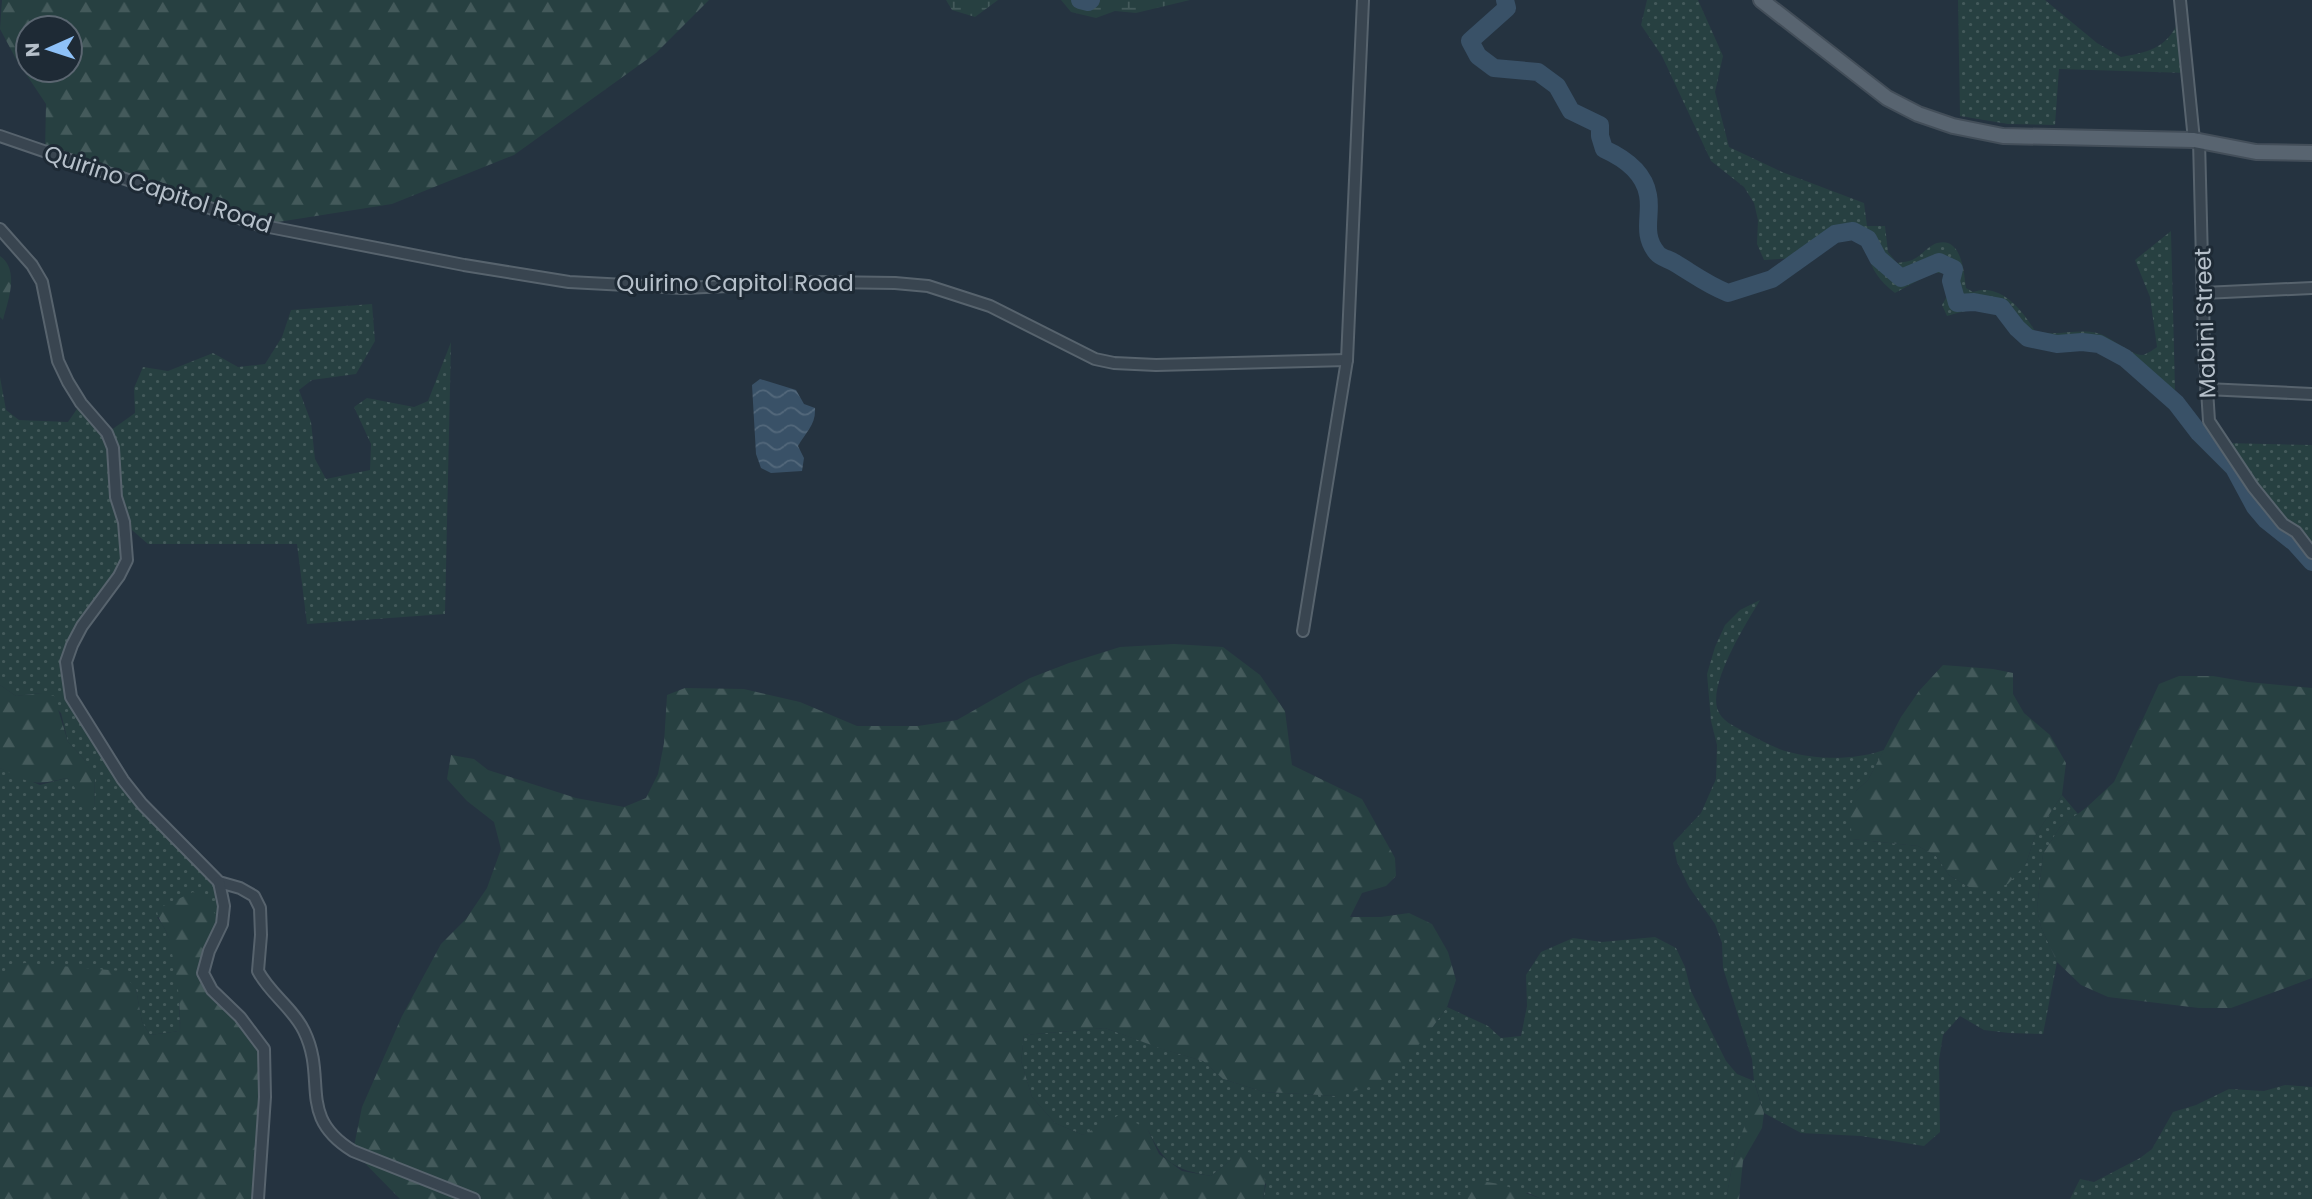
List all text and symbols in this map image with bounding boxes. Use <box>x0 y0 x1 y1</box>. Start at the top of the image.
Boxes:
north arrow <box>14 14 84 84</box>
text: N <box>19 42 46 58</box>
street label: Quirino Capitol Road <box>40 137 276 241</box>
street label: Mabini Street <box>2186 247 2224 399</box>
street label: Quirino Capitol Road <box>616 267 854 299</box>

